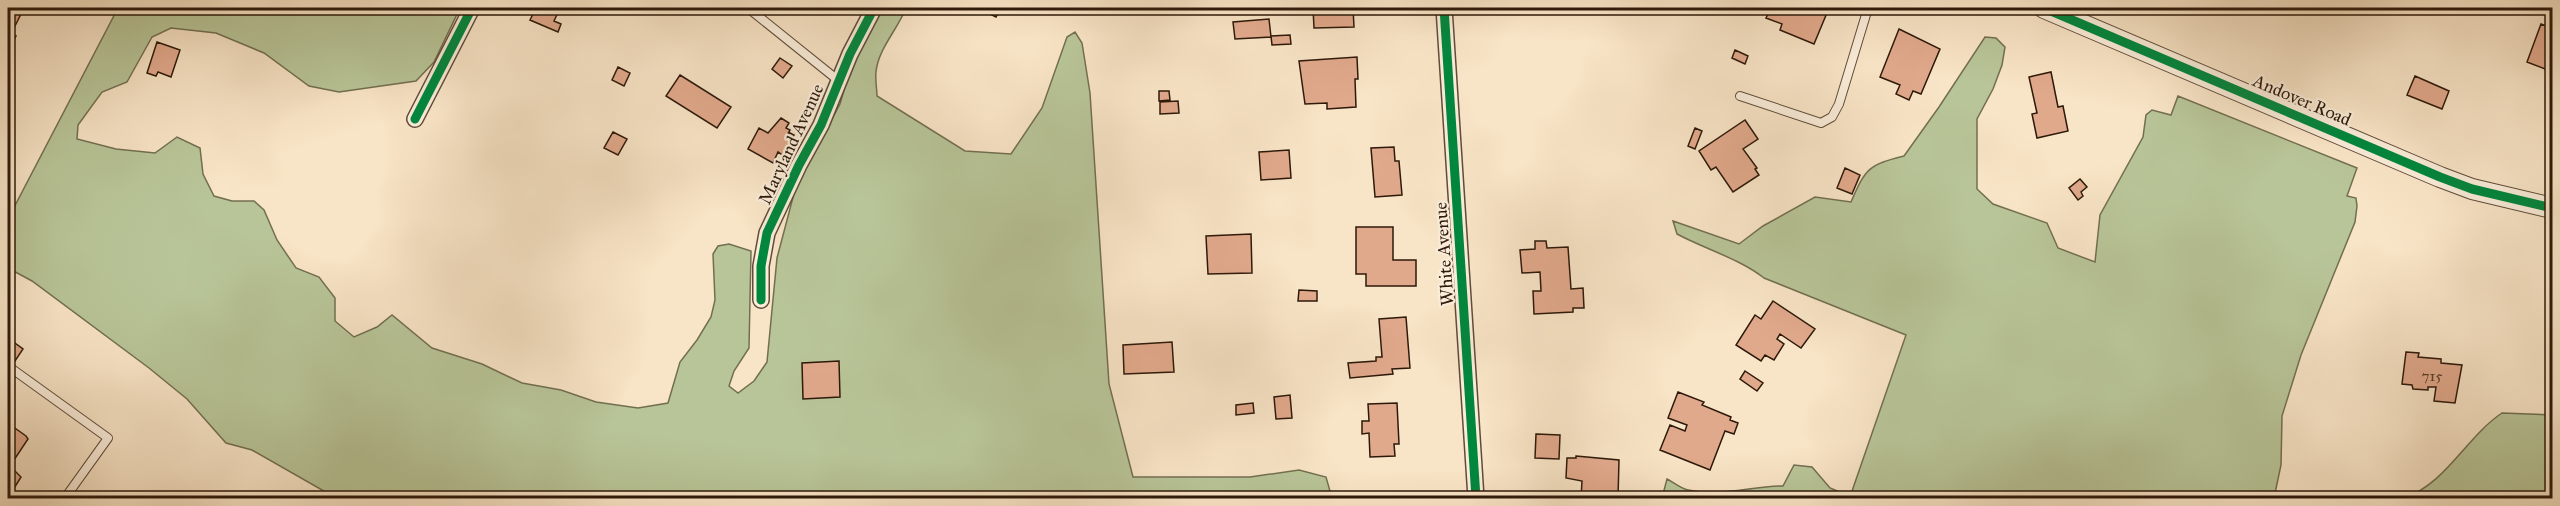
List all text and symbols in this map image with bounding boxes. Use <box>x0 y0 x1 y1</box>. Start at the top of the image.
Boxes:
street label: Andover Road <box>2249 69 2355 131</box>
street label: Maryland Avenue <box>753 80 829 208</box>
street label: White Avenue <box>1429 201 1459 307</box>
house number: 715 <box>2422 367 2442 385</box>

